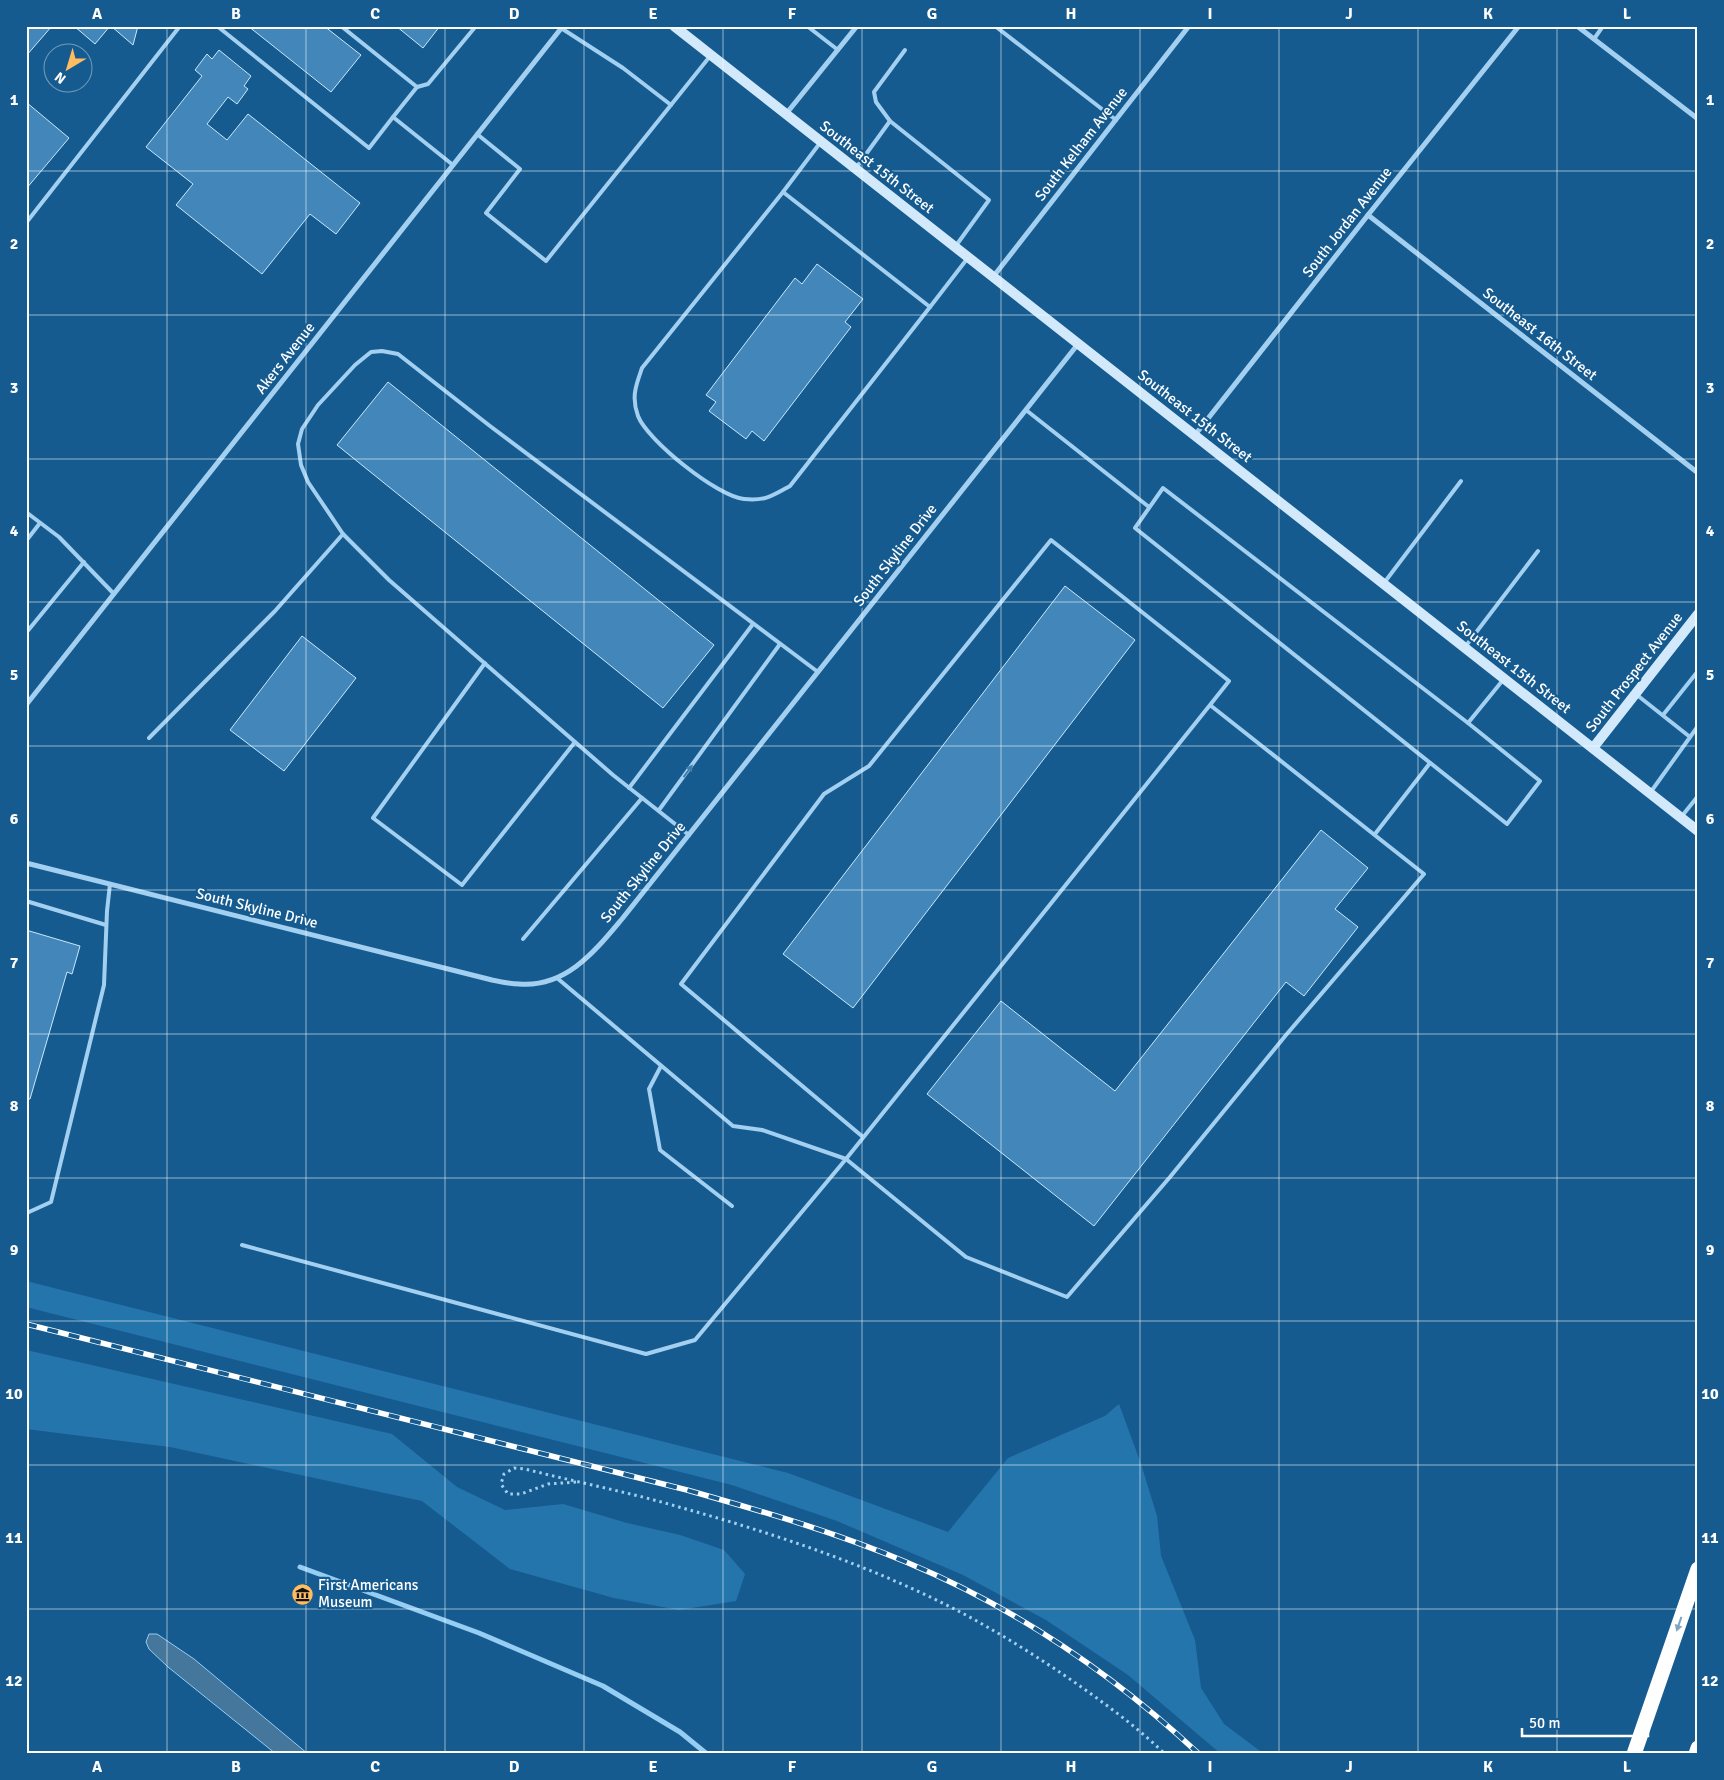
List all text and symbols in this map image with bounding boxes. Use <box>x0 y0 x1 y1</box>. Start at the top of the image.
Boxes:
text: A <box>92 4 103 24</box>
text: B <box>231 4 241 24</box>
text: C <box>370 4 380 24</box>
text: D <box>509 4 520 24</box>
text: E <box>648 4 658 24</box>
text: F <box>788 4 797 24</box>
text: G <box>927 4 937 24</box>
text: H <box>1066 4 1076 24</box>
text: I <box>1207 4 1213 24</box>
text: J <box>1345 4 1353 24</box>
text: K <box>1483 4 1493 24</box>
text: L <box>1623 4 1632 24</box>
north arrow <box>42 42 92 92</box>
text: N <box>51 68 69 88</box>
street label: South Kelham Avenue <box>1031 83 1131 205</box>
text: 1 <box>10 90 19 110</box>
text: 1 <box>1706 90 1715 110</box>
street label: Southeast 15th Street <box>816 117 938 217</box>
street label: South Jordan Avenue <box>1298 163 1396 281</box>
text: 2 <box>10 234 18 254</box>
text: 2 <box>1706 234 1714 254</box>
street label: Southeast 16th Street <box>1479 284 1601 384</box>
street label: Akers Avenue <box>251 318 319 398</box>
street label: Southeast 15th Street <box>1134 366 1256 466</box>
text: 3 <box>10 378 18 398</box>
text: 3 <box>1706 378 1714 398</box>
street label: South Skyline Drive <box>849 500 941 610</box>
text: 4 <box>10 521 19 541</box>
text: 4 <box>1706 521 1715 541</box>
street label: South Prospect Avenue <box>1582 609 1686 735</box>
street label: Southeast 15th Street <box>1453 617 1575 717</box>
text: 5 <box>10 665 18 685</box>
text: 5 <box>1706 665 1714 685</box>
one-way arrow <box>683 764 693 778</box>
text: 6 <box>10 809 19 829</box>
text: 6 <box>1706 809 1715 829</box>
street label: South Skyline Drive <box>597 818 689 926</box>
street label: South Skyline Drive <box>194 884 320 932</box>
text: 7 <box>10 953 19 973</box>
text: 7 <box>1706 953 1715 973</box>
text: 8 <box>10 1096 19 1116</box>
text: 8 <box>1706 1096 1715 1116</box>
text: 9 <box>10 1240 19 1260</box>
text: 9 <box>1706 1240 1715 1260</box>
text: 10 <box>5 1384 23 1404</box>
text: 10 <box>1701 1384 1719 1404</box>
text: 11 <box>5 1528 23 1548</box>
text: 11 <box>1701 1528 1719 1548</box>
place label: First Americans Museum <box>318 1576 419 1611</box>
museum icon: First Americans Museum <box>290 1582 314 1606</box>
one-way arrow <box>1675 1616 1682 1631</box>
text: 12 <box>5 1671 23 1691</box>
text: 12 <box>1701 1671 1719 1691</box>
scale bar <box>1522 1705 1648 1737</box>
text: 50 m <box>1529 1714 1560 1732</box>
text: A <box>92 1757 103 1777</box>
text: B <box>231 1757 241 1777</box>
text: C <box>370 1757 380 1777</box>
text: D <box>509 1757 520 1777</box>
text: E <box>648 1757 658 1777</box>
text: F <box>788 1757 797 1777</box>
text: G <box>927 1757 937 1777</box>
text: H <box>1066 1757 1076 1777</box>
text: I <box>1207 1757 1213 1777</box>
text: J <box>1345 1757 1353 1777</box>
text: K <box>1483 1757 1493 1777</box>
text: L <box>1623 1757 1632 1777</box>

